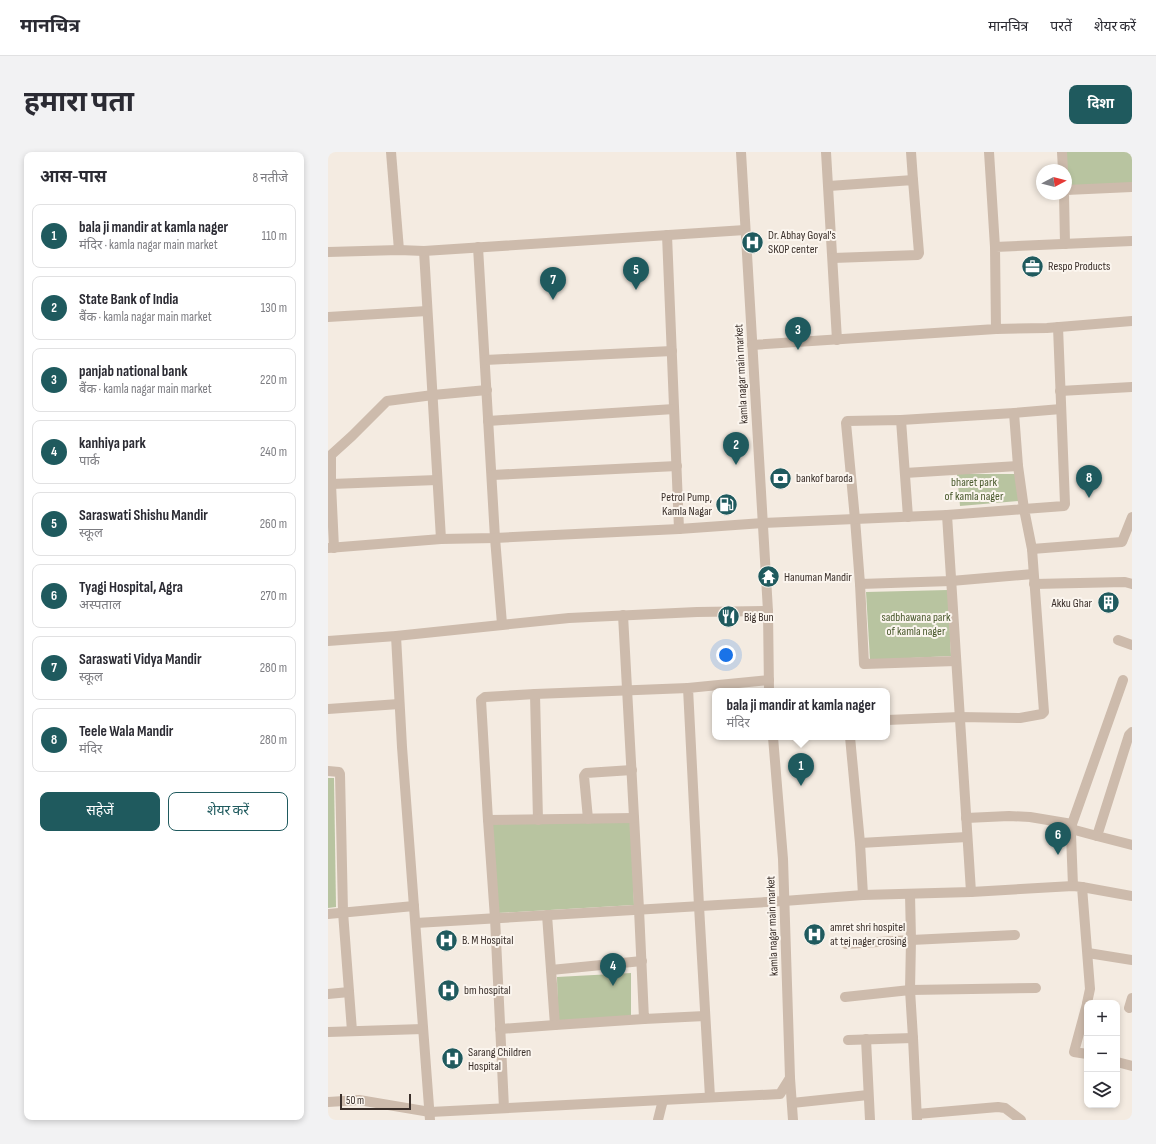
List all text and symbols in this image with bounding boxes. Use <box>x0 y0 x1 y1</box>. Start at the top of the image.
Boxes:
text: मानचित्र <box>20 15 80 38</box>
text: मानचित्र <box>988 18 1028 35</box>
text: परतें <box>1050 18 1072 35</box>
text: शेयर करें <box>1094 18 1136 35</box>
button: दिशा <box>1069 85 1132 124</box>
text: हमारा पता <box>24 86 134 119</box>
north arrow <box>1036 164 1072 200</box>
text: आस-पास <box>40 167 107 187</box>
text: 8 नतीजे <box>253 170 288 186</box>
text: bala ji mandir at kamla nager <box>79 218 228 237</box>
text: 1 <box>51 228 57 244</box>
text: 110 m <box>262 228 287 244</box>
place label: Dr. Abhay Goyal's SKOP center <box>768 228 836 257</box>
hospital icon: Dr. Abhay Goyal's SKOP center <box>739 229 765 255</box>
text: मंदिर · kamla nagar main market <box>79 237 218 253</box>
office icon: Respo Products <box>1020 253 1046 279</box>
pin: 5 <box>623 257 649 290</box>
place label: Respo Products <box>1048 259 1110 274</box>
pin: 7 <box>540 267 566 300</box>
text: State Bank of India <box>79 290 178 309</box>
text: 2 <box>51 300 57 316</box>
text: 130 m <box>261 300 287 316</box>
text: बैंक · kamla nagar main market <box>79 309 212 325</box>
pin: 3 <box>785 317 811 350</box>
street label: kamla nagar main market <box>731 323 752 424</box>
text: panjab national bank <box>79 362 187 381</box>
text: 3 <box>51 372 57 388</box>
text: 220 m <box>260 372 287 388</box>
text: बैंक · kamla nagar main market <box>79 381 212 397</box>
pin: 2 <box>723 432 749 465</box>
text: kanhiya park <box>79 434 146 453</box>
text: 4 <box>51 444 57 460</box>
text: 240 m <box>260 444 287 460</box>
text: पार्क <box>79 453 100 469</box>
bank icon: bankof baroda <box>768 465 794 491</box>
pin: 8 <box>1076 465 1102 498</box>
place label: bankof baroda <box>796 471 853 486</box>
park label: bharet park of kamla nager <box>945 475 1004 504</box>
place label: Petrol Pump, Kamla Nagar <box>661 490 713 519</box>
fuel station icon: Petrol Pump, Kamla Nagar <box>714 491 740 517</box>
text: Saraswati Shishu Mandir <box>79 506 208 525</box>
text: 5 <box>51 516 57 532</box>
text: 260 m <box>260 516 287 532</box>
text: स्कूल <box>79 525 103 541</box>
temple icon: Hanuman Mandir <box>756 564 782 590</box>
place label: Hanuman Mandir <box>784 570 852 585</box>
text: Tyagi Hospital, Agra <box>79 578 183 597</box>
text: 6 <box>51 588 57 604</box>
text: 270 m <box>260 588 287 604</box>
building icon: Akku Ghar <box>1095 590 1121 616</box>
place label: Akku Ghar <box>1050 596 1093 611</box>
text: अस्पताल <box>79 597 121 613</box>
restaurant icon: Big Bun <box>716 604 742 630</box>
place label: Big Bun <box>744 610 774 625</box>
park label: sadbhawana park of kamla nager <box>881 610 951 639</box>
your location <box>716 645 736 665</box>
text: Saraswati Vidya Mandir <box>79 650 202 669</box>
text: 7 <box>51 660 57 676</box>
text: 280 m <box>260 660 287 676</box>
text: स्कूल <box>79 669 103 685</box>
popup <box>712 688 890 740</box>
text: bala ji mandir at kamla nager <box>726 696 876 715</box>
text: मंदिर <box>726 715 750 731</box>
text: Teele Wala Mandir <box>79 722 173 741</box>
text: 8 <box>51 732 57 748</box>
text: 280 m <box>260 732 287 748</box>
text: मंदिर <box>79 741 102 757</box>
pin: 1 <box>788 753 814 786</box>
button: सहेजें <box>40 792 160 831</box>
button: शेयर करें <box>168 792 288 831</box>
pin: 6 <box>1045 822 1071 855</box>
street label: kamla nagar main market <box>763 875 782 976</box>
place label: amret shri hospitel at tej nager crosing <box>830 920 907 949</box>
hospital icon: amret shri hospitel at tej nager crosing <box>802 921 828 947</box>
hospital icon: B. M Hospital <box>433 927 459 953</box>
place label: B. M Hospital <box>462 933 513 948</box>
pin: 4 <box>600 953 626 986</box>
hospital icon: bm hospital <box>435 977 461 1003</box>
place label: bm hospital <box>464 983 511 998</box>
map controls <box>1084 1000 1120 1108</box>
button: + <box>1084 1000 1120 1036</box>
button: − <box>1084 1036 1120 1072</box>
place label: Sarang Children Hospital <box>468 1045 531 1074</box>
hospital icon: Sarang Children Hospital <box>439 1046 465 1072</box>
button: layers <box>1084 1072 1120 1108</box>
scale bar <box>340 1092 411 1111</box>
text: 50 m <box>346 1094 364 1107</box>

